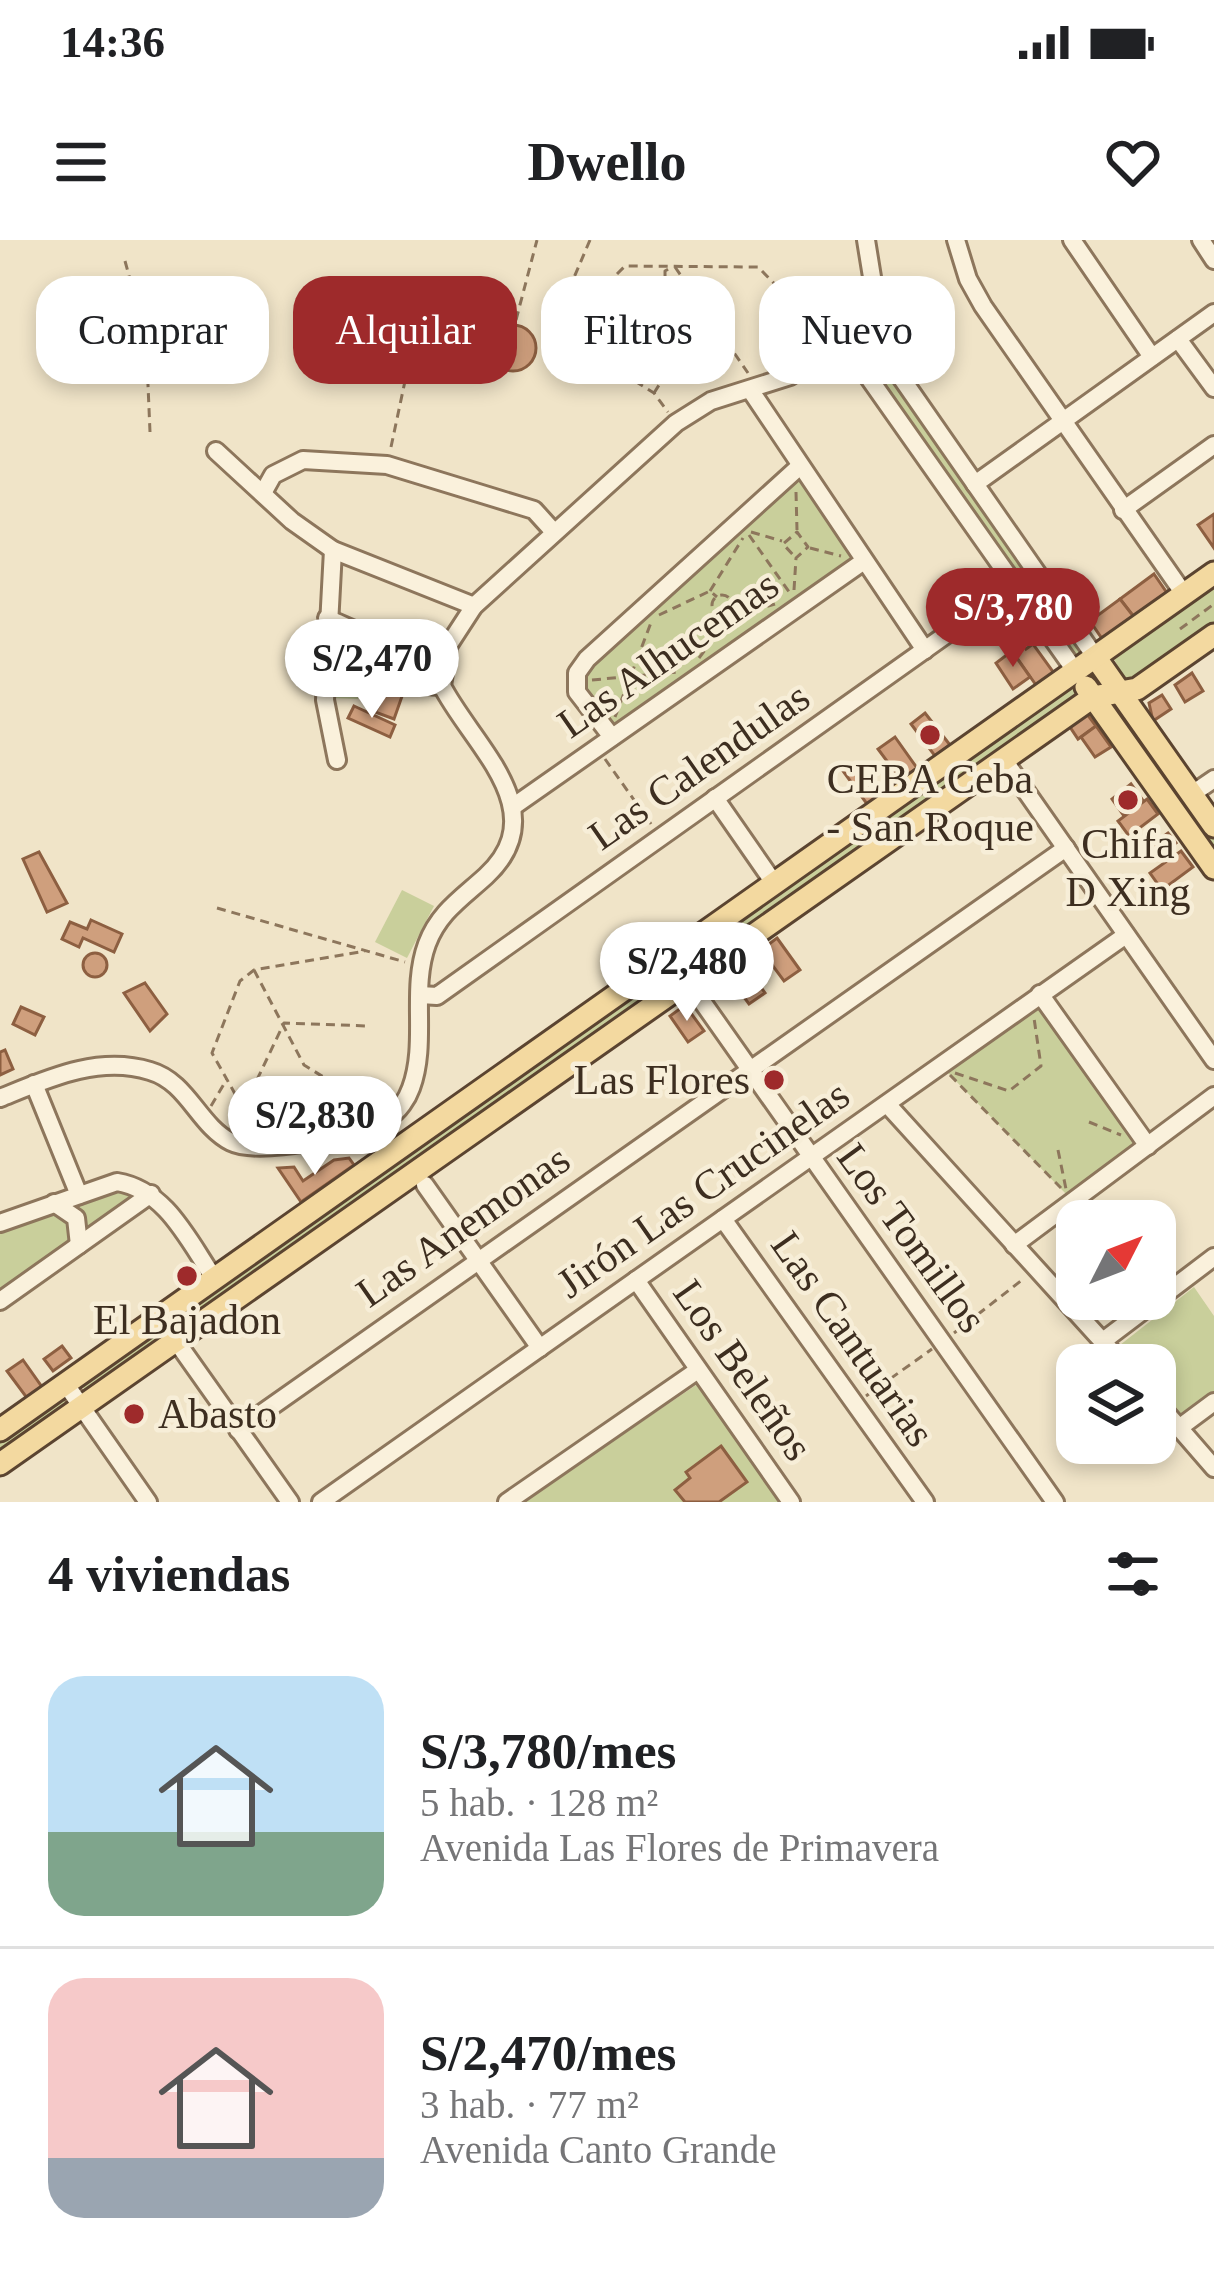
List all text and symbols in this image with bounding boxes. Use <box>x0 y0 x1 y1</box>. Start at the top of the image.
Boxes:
text: 14:36 <box>60 17 165 67</box>
icon: menu <box>48 129 114 195</box>
icon: heart <box>1100 129 1166 195</box>
text: Dwello <box>528 132 686 192</box>
chip: Comprar <box>36 276 269 384</box>
chip: Alquilar <box>293 276 517 384</box>
chip: Filtros <box>541 276 735 384</box>
chip: Nuevo <box>759 276 955 384</box>
street label: Las Alhucemas <box>549 561 787 747</box>
pin: S/3,780 <box>902 568 1124 670</box>
text: S/3,780 <box>953 585 1073 628</box>
pin: S/2,470 <box>261 619 483 721</box>
text: S/2,470 <box>312 636 432 679</box>
street label: Las Calendulas <box>580 673 818 859</box>
marker: CEBA Ceba - San Roque <box>917 722 943 748</box>
place label: CEBA Ceba - San Roque <box>826 756 1034 850</box>
marker: Chifa D Xing <box>1115 787 1141 813</box>
place label: Chifa D Xing <box>1066 821 1190 915</box>
pin: S/2,480 <box>576 922 798 1024</box>
text: S/2,480 <box>627 939 747 982</box>
place label: Las Flores <box>574 1057 750 1103</box>
marker: Las Flores <box>761 1067 787 1093</box>
street label: Jirón Las Crucinelas <box>548 1071 858 1307</box>
pin: S/2,830 <box>204 1076 426 1178</box>
text: S/2,830 <box>255 1093 375 1136</box>
street label: Los Tomillos <box>828 1135 996 1341</box>
street label: Las Anemonas <box>348 1136 578 1316</box>
north arrow <box>1056 1200 1176 1320</box>
map controls <box>1056 1200 1176 1464</box>
street label: Las Cantuarias <box>762 1223 944 1455</box>
marker: El Bajadon <box>174 1263 200 1289</box>
street label: Los Beleños <box>664 1271 822 1469</box>
place label: El Bajadon <box>93 1297 281 1343</box>
button: layers <box>1056 1344 1176 1464</box>
place label: Abasto <box>158 1391 277 1437</box>
marker: Abasto <box>121 1401 147 1427</box>
icon: filters <box>1100 1541 1166 1607</box>
text: 4 viviendas <box>48 1546 290 1602</box>
text: S/3,780/mes <box>420 1723 676 1779</box>
icon: home <box>144 1724 288 1868</box>
text: 5 hab. · 128 m² <box>420 1781 658 1824</box>
text: Avenida Las Flores de Primavera <box>420 1826 939 1869</box>
text: S/2,470/mes <box>420 2025 676 2081</box>
icon: home <box>144 2026 288 2170</box>
text: 3 hab. · 77 m² <box>420 2083 639 2126</box>
text: Avenida Canto Grande <box>420 2128 777 2171</box>

